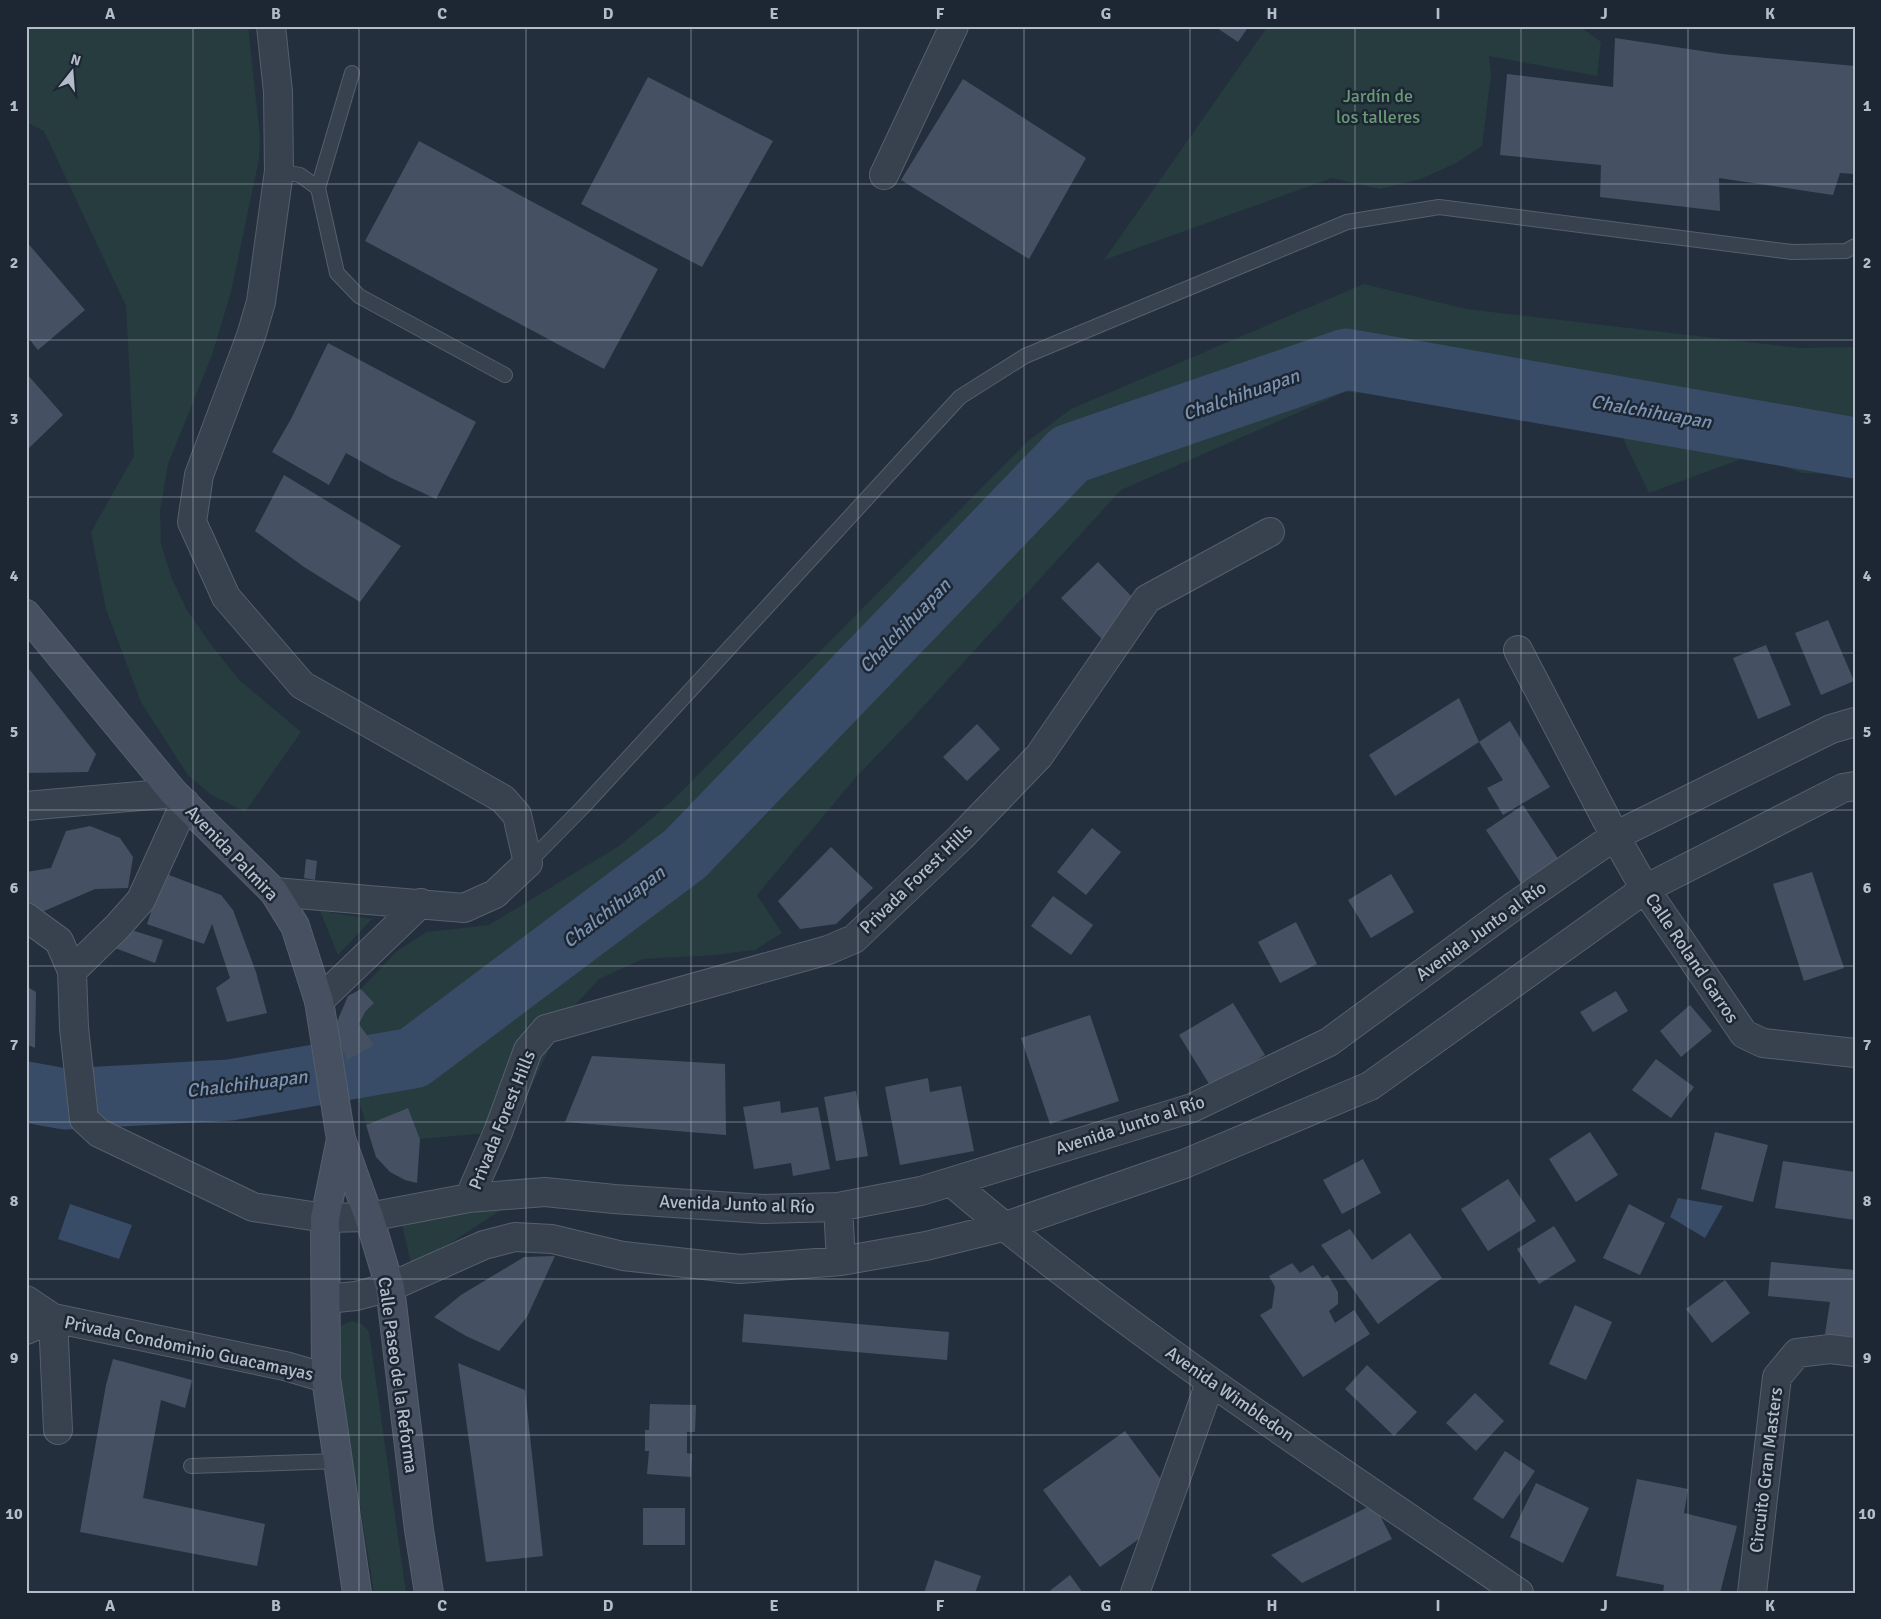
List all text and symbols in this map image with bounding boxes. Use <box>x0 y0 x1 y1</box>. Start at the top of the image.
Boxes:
text: A <box>105 4 116 24</box>
text: B <box>271 4 281 24</box>
text: C <box>437 4 447 24</box>
text: D <box>603 4 614 24</box>
text: E <box>769 4 779 24</box>
text: F <box>936 4 945 24</box>
text: G <box>1101 4 1111 24</box>
text: H <box>1267 4 1277 24</box>
text: I <box>1435 4 1441 24</box>
text: J <box>1600 4 1608 24</box>
text: K <box>1765 4 1775 24</box>
north arrow <box>48 48 98 98</box>
text: N <box>69 50 83 70</box>
park label: Jardín de los talleres <box>1336 85 1420 128</box>
text: 1 <box>10 96 19 116</box>
text: 1 <box>1863 96 1872 116</box>
text: 2 <box>10 253 18 273</box>
text: 2 <box>1863 253 1871 273</box>
water label: Chalchihuapan <box>1180 364 1303 426</box>
water label: Chalchihuapan <box>1589 390 1714 434</box>
text: 3 <box>10 409 18 429</box>
text: 3 <box>1863 409 1871 429</box>
text: 4 <box>10 566 19 586</box>
text: 4 <box>1863 566 1872 586</box>
water label: Chalchihuapan <box>854 573 956 678</box>
text: 5 <box>10 722 18 742</box>
text: 5 <box>1863 722 1871 742</box>
street label: Avenida Palmira <box>181 801 283 905</box>
street label: Privada Forest Hills <box>855 819 977 938</box>
water label: Chalchihuapan <box>558 860 670 953</box>
street label: Avenida Junto al Río <box>1412 876 1550 986</box>
text: 6 <box>10 878 19 898</box>
text: 6 <box>1863 878 1872 898</box>
street label: Calle Roland Garros <box>1640 889 1744 1027</box>
text: 7 <box>10 1035 19 1055</box>
text: 7 <box>1863 1035 1872 1055</box>
street label: Privada Forest Hills <box>464 1047 540 1193</box>
water label: Chalchihuapan <box>185 1065 309 1103</box>
street label: Avenida Junto al Río <box>1053 1090 1207 1160</box>
street label: Avenida Junto al Río <box>659 1190 815 1218</box>
text: 8 <box>10 1191 19 1211</box>
text: 8 <box>1863 1191 1872 1211</box>
street label: Calle Paseo de la Reforma <box>373 1275 423 1475</box>
street label: Privada Condominio Guacamayas <box>62 1311 316 1385</box>
street label: Avenida Wimbledon <box>1161 1341 1299 1447</box>
text: 9 <box>10 1348 19 1368</box>
text: 9 <box>1863 1348 1872 1368</box>
street label: Circuito Gran Masters <box>1745 1386 1787 1554</box>
text: 10 <box>5 1504 23 1524</box>
text: 10 <box>1858 1504 1876 1524</box>
text: A <box>105 1596 116 1616</box>
text: B <box>271 1596 281 1616</box>
text: C <box>437 1596 447 1616</box>
text: D <box>603 1596 614 1616</box>
text: E <box>769 1596 779 1616</box>
text: F <box>936 1596 945 1616</box>
text: G <box>1101 1596 1111 1616</box>
text: H <box>1267 1596 1277 1616</box>
text: I <box>1435 1596 1441 1616</box>
text: J <box>1600 1596 1608 1616</box>
text: K <box>1765 1596 1775 1616</box>

